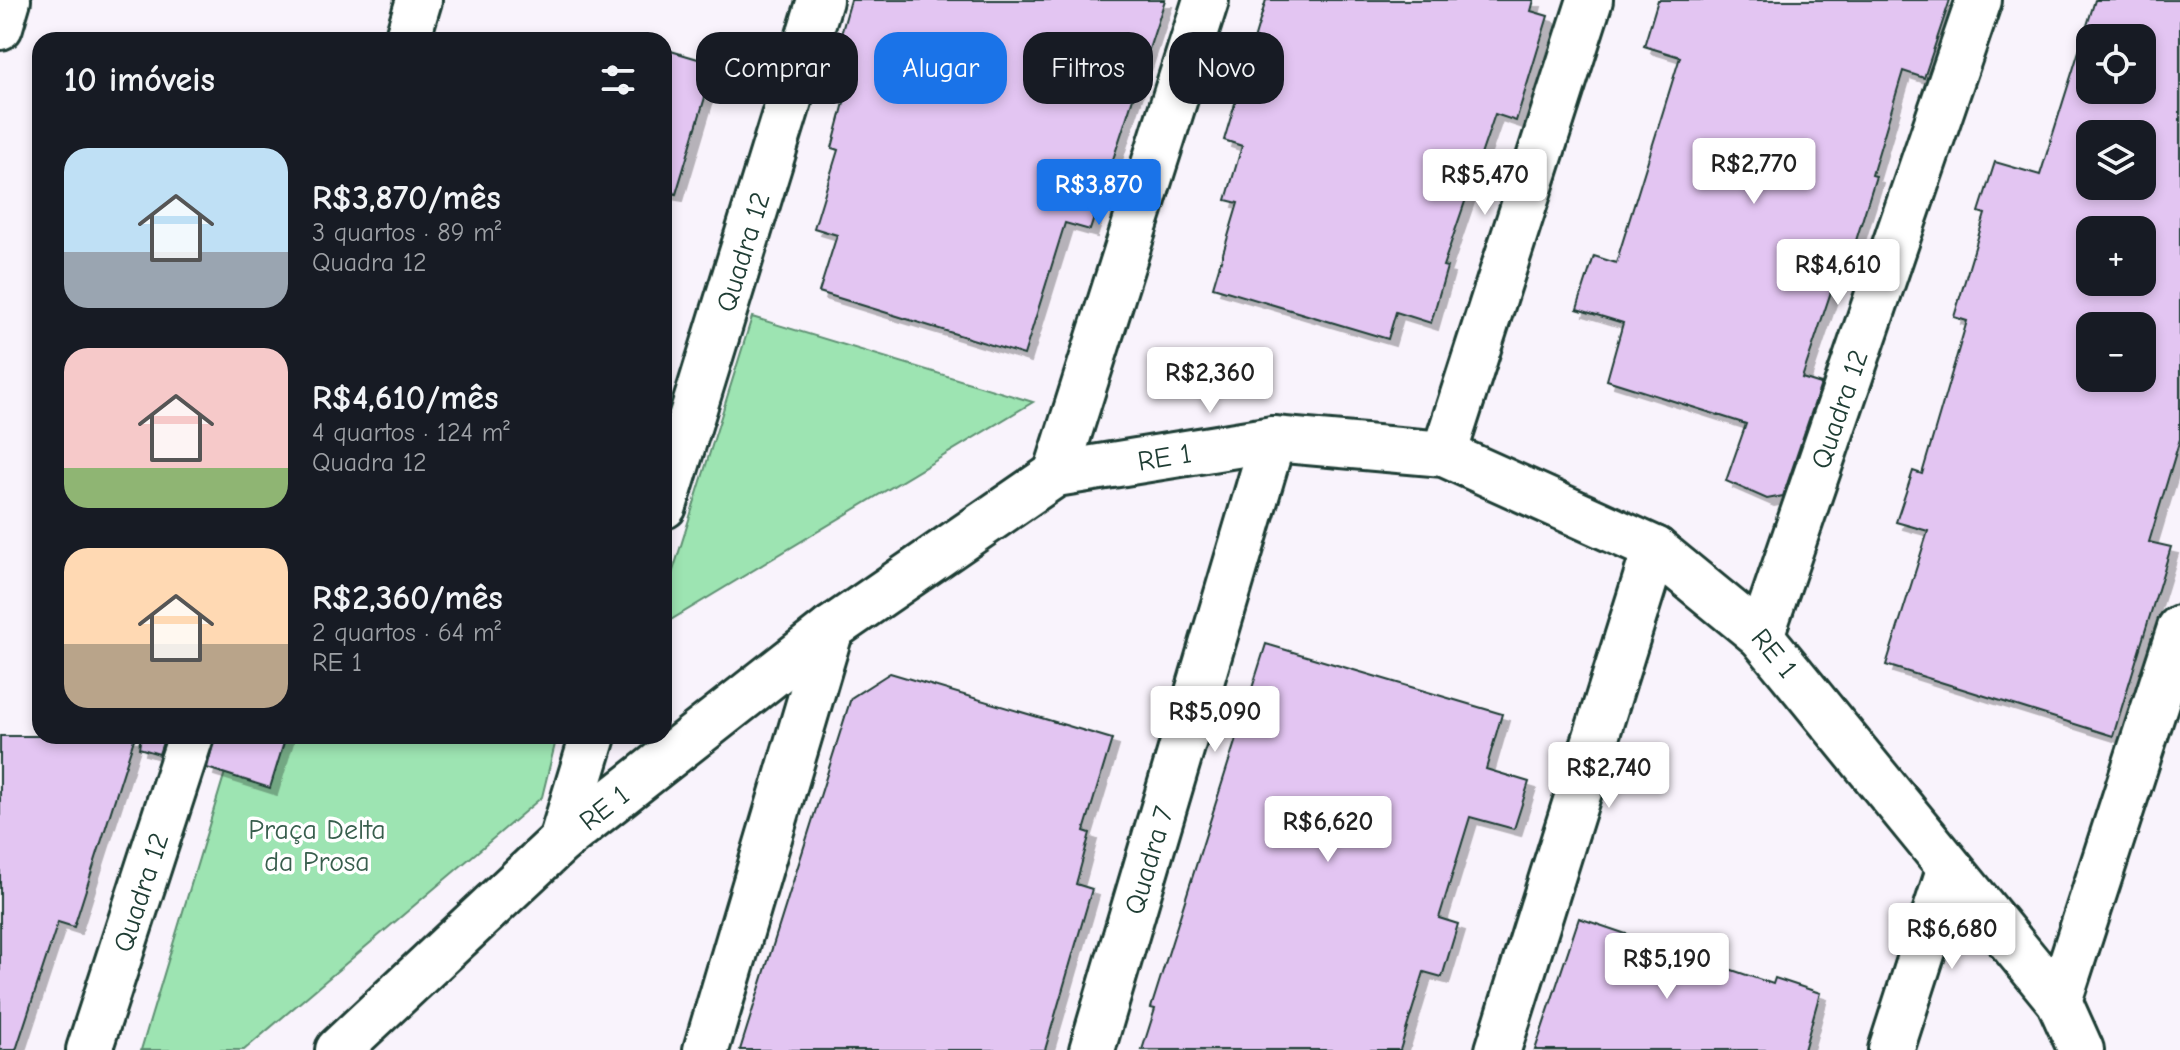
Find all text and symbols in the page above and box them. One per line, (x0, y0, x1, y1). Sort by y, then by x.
map controls (2076, 24, 2156, 392)
button: locate (2076, 24, 2156, 104)
chip: Comprar (696, 32, 858, 104)
chip: Alugar (874, 32, 1007, 104)
chip: Filtros (1023, 32, 1153, 104)
chip: Novo (1169, 32, 1284, 104)
icon: filters (596, 58, 640, 102)
text: 10 imóveis (64, 60, 215, 100)
button: layers (2076, 120, 2156, 200)
pin: R$2,770 (1680, 138, 1828, 206)
pin: R$5,470 (1411, 149, 1559, 217)
text: R$2,770 (1711, 149, 1798, 179)
pin: R$3,870 (1025, 159, 1173, 227)
text: R$5,470 (1441, 160, 1529, 190)
text: R$3,870 (1055, 170, 1143, 200)
text: R$3,870/mês (312, 178, 501, 218)
icon: home (128, 180, 224, 276)
street label: Quadra 12 (710, 188, 777, 316)
button: + (2076, 216, 2156, 296)
text: 3 quartos · 89 m² (312, 218, 501, 248)
pin: R$4,610 (1764, 239, 1912, 307)
text: Quadra 12 (312, 248, 427, 278)
text: R$4,610 (1795, 250, 1881, 280)
button: − (2076, 312, 2156, 392)
street label: Quadra 12 (1805, 346, 1875, 473)
pin: R$2,360 (1136, 347, 1284, 415)
text: R$2,360 (1165, 358, 1255, 388)
text: R$4,610/mês (312, 378, 498, 418)
icon: home (128, 380, 224, 476)
text: 4 quartos · 124 m² (312, 418, 510, 448)
street label: RE 1 (1135, 437, 1194, 478)
text: Quadra 12 (312, 448, 427, 478)
text: R$2,360/mês (312, 578, 503, 618)
icon: home (128, 580, 224, 676)
text: 2 quartos · 64 m² (312, 618, 501, 648)
street label: RE 1 (1745, 623, 1804, 685)
text: RE 1 (312, 648, 362, 678)
pin: R$5,090 (1141, 686, 1289, 754)
text: R$5,090 (1169, 697, 1261, 727)
pin: R$2,740 (1535, 742, 1683, 810)
text: R$2,740 (1566, 753, 1652, 783)
street label: RE 1 (573, 779, 636, 837)
pin: R$6,620 (1254, 796, 1402, 864)
street label: Quadra 7 (1118, 803, 1180, 918)
text: R$6,620 (1283, 807, 1373, 837)
park label: Praça Delta da Prosa (248, 814, 386, 878)
street label: Quadra 12 (107, 829, 176, 956)
pin: R$6,680 (1878, 903, 2026, 971)
text: R$6,680 (1906, 914, 1998, 944)
pin: R$5,190 (1593, 933, 1741, 1001)
text: R$5,190 (1623, 944, 1711, 974)

